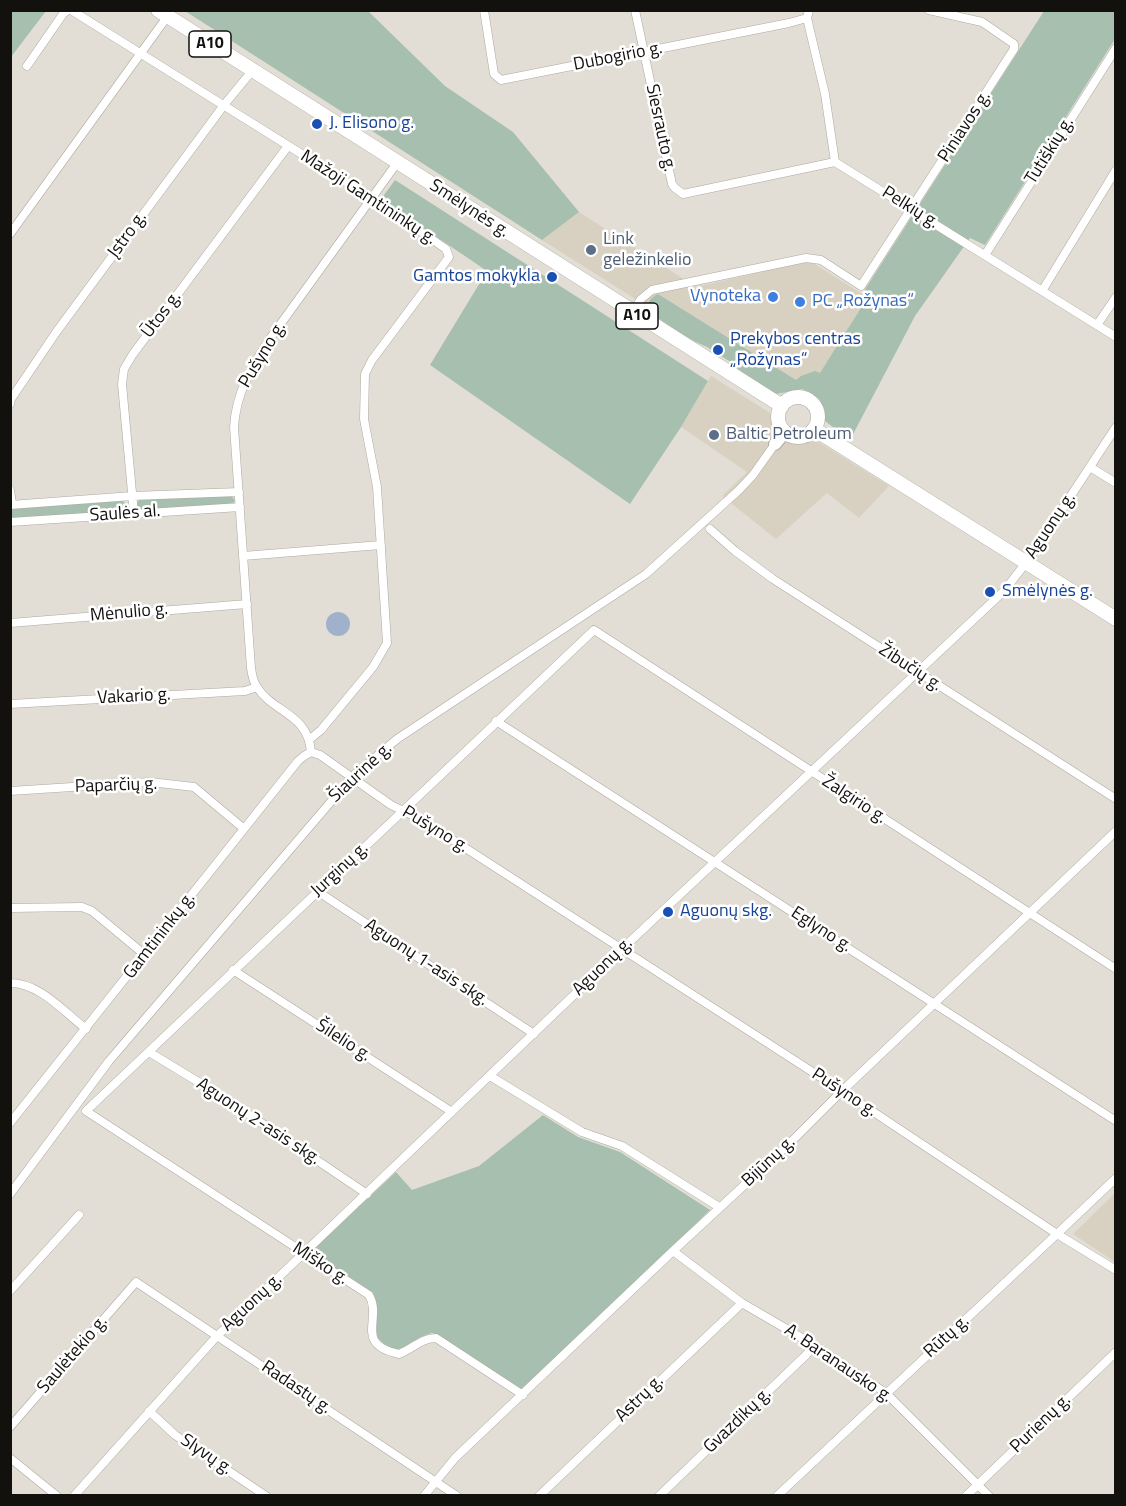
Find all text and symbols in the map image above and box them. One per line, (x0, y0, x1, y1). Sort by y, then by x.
road number: A10 (189, 31, 231, 57)
street label: Dubogirio g. (572, 38, 664, 76)
street label: Siesrauto g. (640, 82, 680, 174)
street label: Piniavos g. (934, 87, 996, 167)
place label: J. Elisono g. (329, 113, 414, 135)
street label: Tutiškių g. (1021, 113, 1079, 189)
marker: J. Elisono g. (310, 117, 324, 131)
street label: Mažoji Gamtininkų g. (296, 146, 440, 250)
street label: Smėlynės g. (425, 175, 513, 243)
street label: Pelkių g. (878, 182, 942, 234)
street label: Įstro g. (104, 208, 152, 262)
place label: Link geležinkelio (603, 229, 691, 272)
marker: Link geležinkelio (584, 243, 598, 257)
place label: Gamtos mokykla (413, 266, 540, 288)
marker: Gamtos mokykla (545, 270, 559, 284)
place label: Vynoteka (690, 286, 761, 308)
street label: Ūtos g. (137, 287, 187, 343)
marker: Vynoteka (766, 290, 780, 304)
place label: PC „Rožynas“ (812, 291, 914, 313)
marker: PC „Rožynas“ (793, 295, 807, 309)
road number: A10 (616, 303, 658, 329)
street label: Pušyno g. (235, 318, 291, 392)
place label: Prekybos centras „Rožynas“ (730, 329, 861, 372)
marker: Prekybos centras „Rožynas“ (711, 343, 725, 357)
place label: Baltic Petroleum (726, 424, 852, 446)
marker: Baltic Petroleum (707, 428, 721, 442)
street label: Aguonų g. (1021, 489, 1081, 563)
street label: Saulės al. (89, 501, 161, 527)
place label: Smėlynės g. (1002, 581, 1093, 603)
marker: Smėlynės g. (983, 585, 997, 599)
street label: Mėnulio g. (89, 599, 169, 627)
street label: Žibučių g. (874, 640, 946, 696)
street label: Vakario g. (97, 684, 171, 710)
street label: Šiaurinė g. (325, 738, 397, 808)
street label: Žalgirio g. (818, 771, 890, 829)
street label: Paparčių g. (74, 774, 158, 798)
street label: Pušyno g. (398, 802, 472, 858)
street label: Jurginų g. (307, 838, 373, 902)
street label: Gamtininkų g. (120, 888, 200, 984)
place label: Aguonų skg. (680, 901, 772, 923)
street label: Eglyno g. (787, 902, 855, 958)
marker: Aguonų skg. (661, 905, 675, 919)
street label: Aguonų 1-asis skg. (360, 915, 492, 1011)
street label: Aguonų g. (568, 933, 638, 1001)
street label: Šilelio g. (311, 1015, 375, 1067)
street label: Pušyno g. (807, 1064, 881, 1122)
street label: Aguonų 2-asis skg. (192, 1074, 324, 1170)
street label: Bijūnų g. (738, 1132, 800, 1192)
street label: Miško g. (288, 1238, 352, 1290)
street label: Aguonų g. (217, 1269, 287, 1337)
street label: Rūtų g. (920, 1311, 974, 1363)
street label: Saulėtekio g. (33, 1312, 113, 1398)
street label: A. Baranausko g. (780, 1320, 896, 1408)
street label: Radastų g. (257, 1357, 335, 1419)
street label: Astrų g. (612, 1371, 668, 1427)
street label: Gvazdikų g. (700, 1384, 776, 1458)
street label: Purienų g. (1006, 1390, 1076, 1458)
street label: Slyvų g. (176, 1430, 236, 1480)

